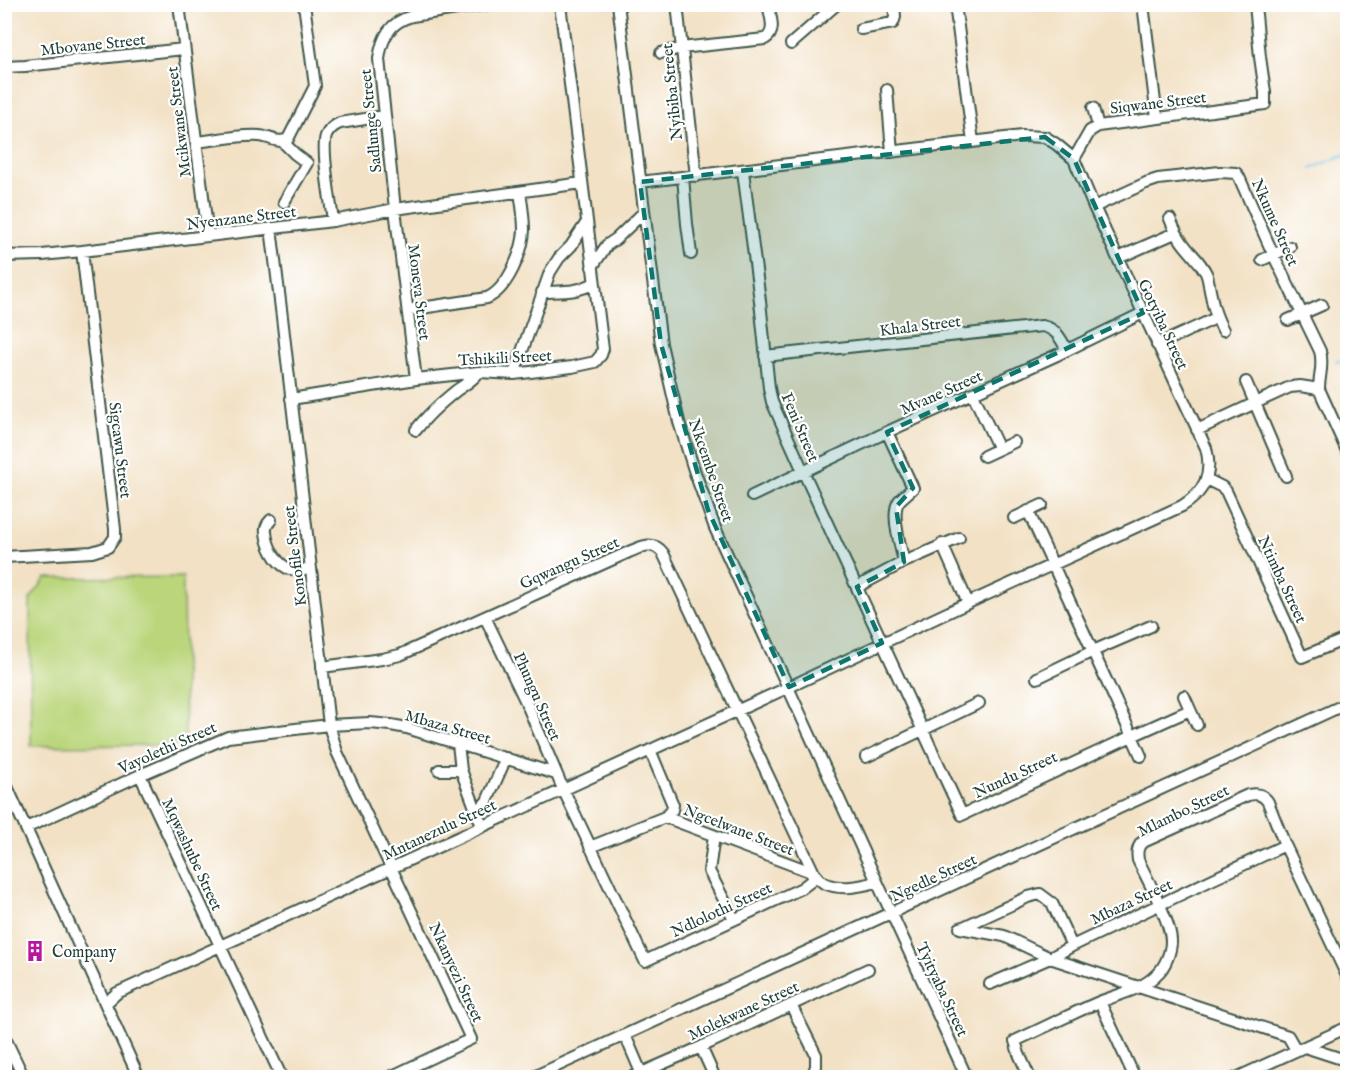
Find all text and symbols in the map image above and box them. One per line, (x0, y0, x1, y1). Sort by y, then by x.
street label: Mbovane Street (40, 30, 147, 61)
street label: Nyibiba Street (658, 42, 688, 141)
street label: Mcikwane Street (163, 65, 197, 178)
street label: Sadlunge Street (357, 68, 387, 174)
street label: Siqwane Street (1109, 88, 1208, 120)
street label: Nkume Street (1246, 176, 1303, 270)
street label: Nyenzane Street (185, 202, 298, 236)
street label: Moneva Street (402, 243, 434, 342)
street label: Gotyiba Street (1132, 276, 1192, 374)
street label: Khala Street (879, 312, 962, 342)
street label: Tshikili Street (458, 347, 553, 371)
street label: Mvane Street (898, 367, 986, 421)
street label: Feni Street (776, 390, 823, 466)
street label: Sigcawu Street (103, 401, 135, 500)
street label: Nkcembe Street (683, 416, 737, 525)
street label: Konofile Street (280, 504, 312, 607)
street label: Gqwangu Street (517, 533, 623, 595)
street label: Ntimba Street (1252, 533, 1310, 627)
street label: Phungu Street (508, 649, 565, 745)
street label: Mbaza Street (402, 706, 493, 750)
street label: Vayolethi Street (115, 718, 221, 780)
street label: Nundu Street (971, 747, 1061, 804)
street label: Mlambo Street (1135, 781, 1233, 843)
street label: Mqwashube Street (156, 795, 226, 915)
street label: Mntanezulu Street (380, 795, 500, 866)
street label: Ngcelwane Street (680, 801, 797, 861)
street label: Ngedle Street (888, 850, 981, 907)
street label: Mbaza Street (1088, 875, 1176, 930)
street label: Ndlolothi Street (668, 878, 776, 943)
street label: Nkanyezi Street (423, 920, 487, 1026)
building icon: Company (23, 939, 47, 963)
street label: Tyityaba Street (911, 939, 972, 1041)
place label: Company (52, 943, 116, 963)
street label: Molekwane Street (685, 977, 803, 1046)

